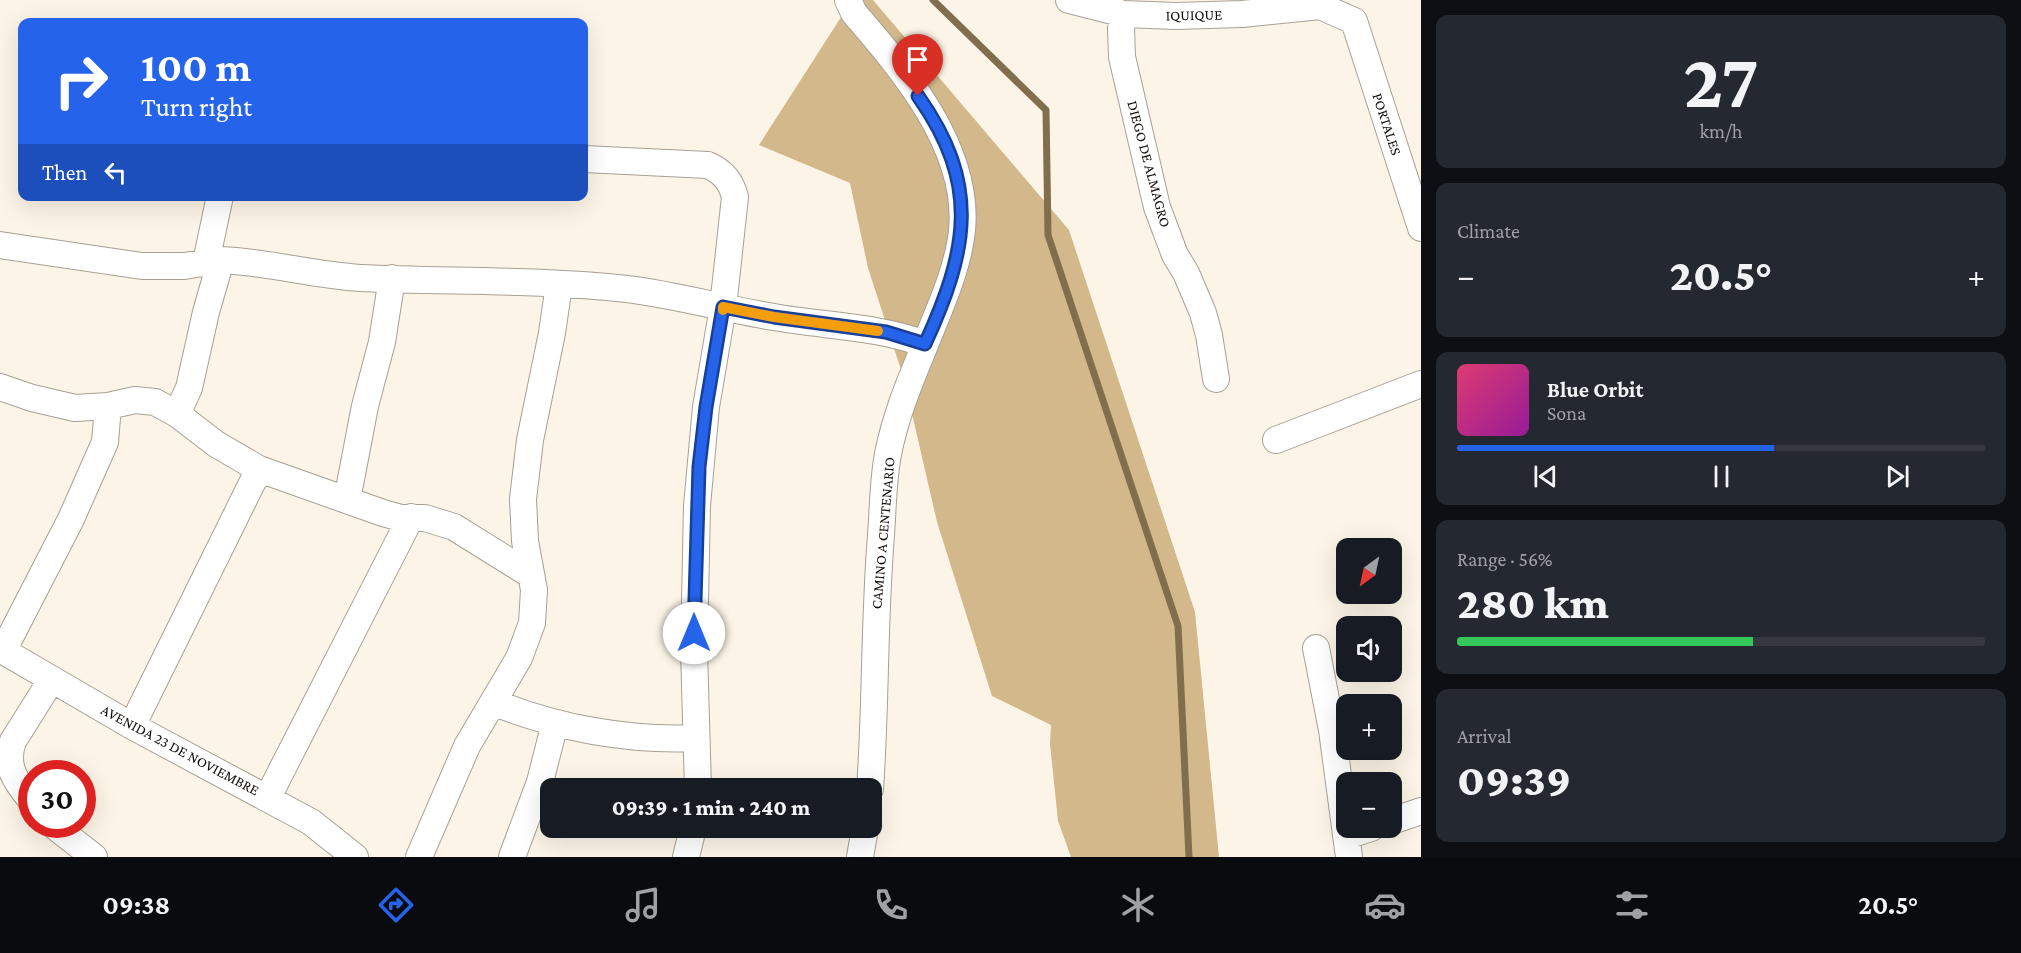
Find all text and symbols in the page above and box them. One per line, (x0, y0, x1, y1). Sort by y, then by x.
street label: IQUIQUE (1165, 7, 1223, 23)
pin (892, 34, 943, 96)
text: 27 (1683, 37, 1759, 124)
icon: right (42, 42, 120, 120)
text: 100 m (141, 43, 251, 90)
icon: arrive (901, 43, 934, 76)
street label: PORTALES (1369, 91, 1405, 157)
text: Turn right (141, 92, 252, 122)
street label: DIEGO DE ALMAGRO (1124, 99, 1174, 229)
text: km/h (1699, 120, 1743, 142)
icon: left (99, 156, 132, 189)
text: Then (42, 160, 87, 185)
text: Climate (1457, 220, 1520, 242)
text: 20.5° (1669, 250, 1773, 300)
text: − (1457, 257, 1474, 294)
text: + (1968, 257, 1985, 294)
text: Blue Orbit (1547, 377, 1643, 402)
text: Sona (1547, 402, 1586, 424)
street label: CAMINO A CENTENARIO (868, 456, 898, 610)
icon: previous (1529, 460, 1562, 493)
icon: pause (1705, 460, 1738, 493)
icon: next (1881, 460, 1914, 493)
north arrow (1336, 538, 1402, 604)
map controls (1336, 538, 1402, 838)
text: Range · 56% (1457, 548, 1552, 570)
text: 280 km (1457, 578, 1609, 628)
position arrow (662, 601, 726, 665)
button: sound (1336, 616, 1402, 682)
button: + (1336, 694, 1402, 760)
street label: AVENIDA 23 DE NOVIEMBRE (98, 701, 262, 799)
text: Arrival (1457, 725, 1511, 747)
text: 09:39 (1457, 755, 1571, 805)
speed limit sign: 30 (18, 760, 96, 838)
button: − (1336, 772, 1402, 838)
text: 09:39 · 1 min · 240 m (612, 795, 810, 820)
icon: directions (375, 884, 417, 926)
icon: music (622, 884, 664, 926)
icon: phone (870, 884, 912, 926)
icon: climate (1117, 884, 1159, 926)
icon: car (1364, 884, 1406, 926)
icon: filters (1611, 884, 1653, 926)
text: 09:38 (103, 890, 170, 920)
text: 20.5° (1858, 890, 1918, 920)

